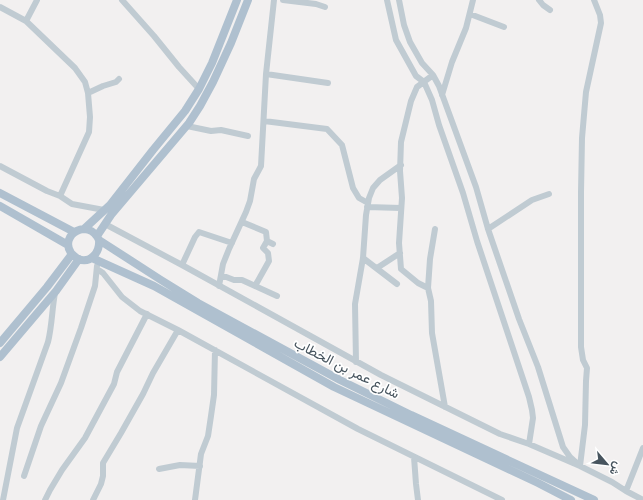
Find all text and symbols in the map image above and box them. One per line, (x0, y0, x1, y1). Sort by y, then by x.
street label: شارع عمر بن الخطاب (290, 335, 402, 404)
north arrow (587, 444, 627, 484)
text: ش (607, 460, 624, 477)

